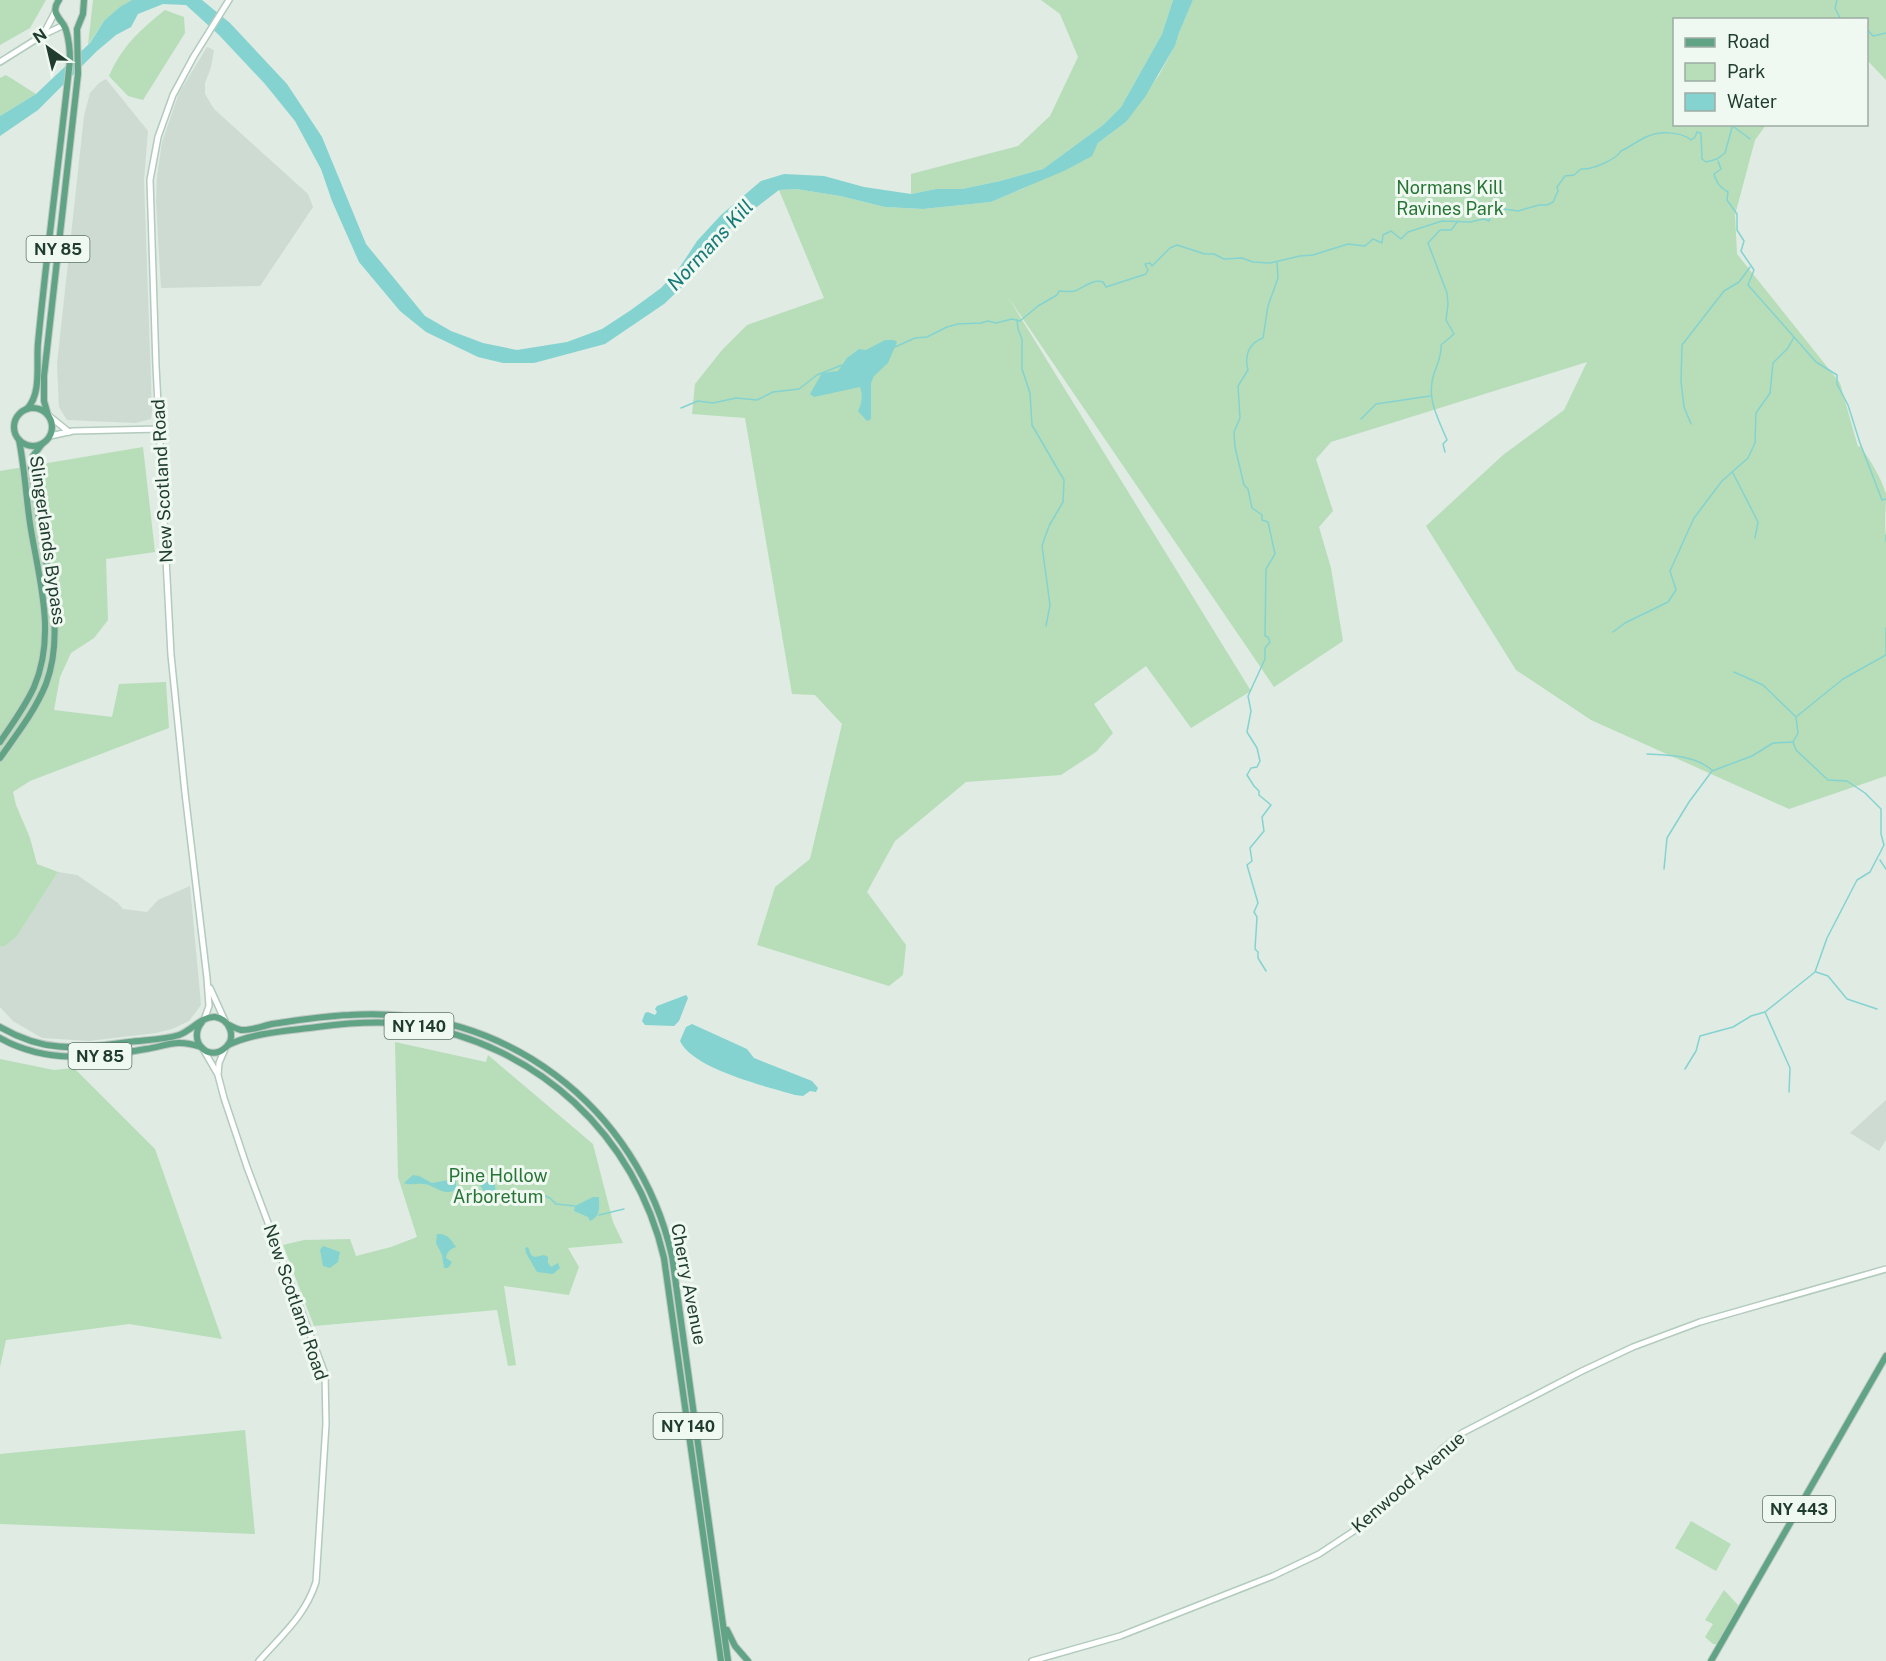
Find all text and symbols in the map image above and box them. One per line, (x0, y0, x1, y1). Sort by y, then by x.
north arrow (18, 18, 78, 78)
legend (1673, 18, 1868, 126)
text: N (29, 25, 50, 47)
text: Road (1727, 31, 1770, 52)
text: Park (1727, 61, 1765, 82)
text: Water (1727, 91, 1777, 112)
park label: Normans Kill Ravines Park (1396, 177, 1504, 219)
water label: Normans Kill (662, 195, 758, 295)
road number: NY 85 (26, 236, 90, 262)
street label: New Scotland Road (147, 399, 177, 563)
street label: Slingerlands Bypass (26, 454, 70, 626)
road number: NY 140 (384, 1013, 454, 1039)
road number: NY 85 (68, 1043, 132, 1069)
park label: Pine Hollow Arboretum (449, 1165, 548, 1207)
street label: New Scotland Road (259, 1221, 333, 1383)
street label: Cherry Avenue (667, 1222, 711, 1346)
road number: NY 140 (654, 1413, 722, 1439)
street label: Kenwood Avenue (1347, 1427, 1469, 1537)
road number: NY 443 (1763, 1496, 1835, 1522)

